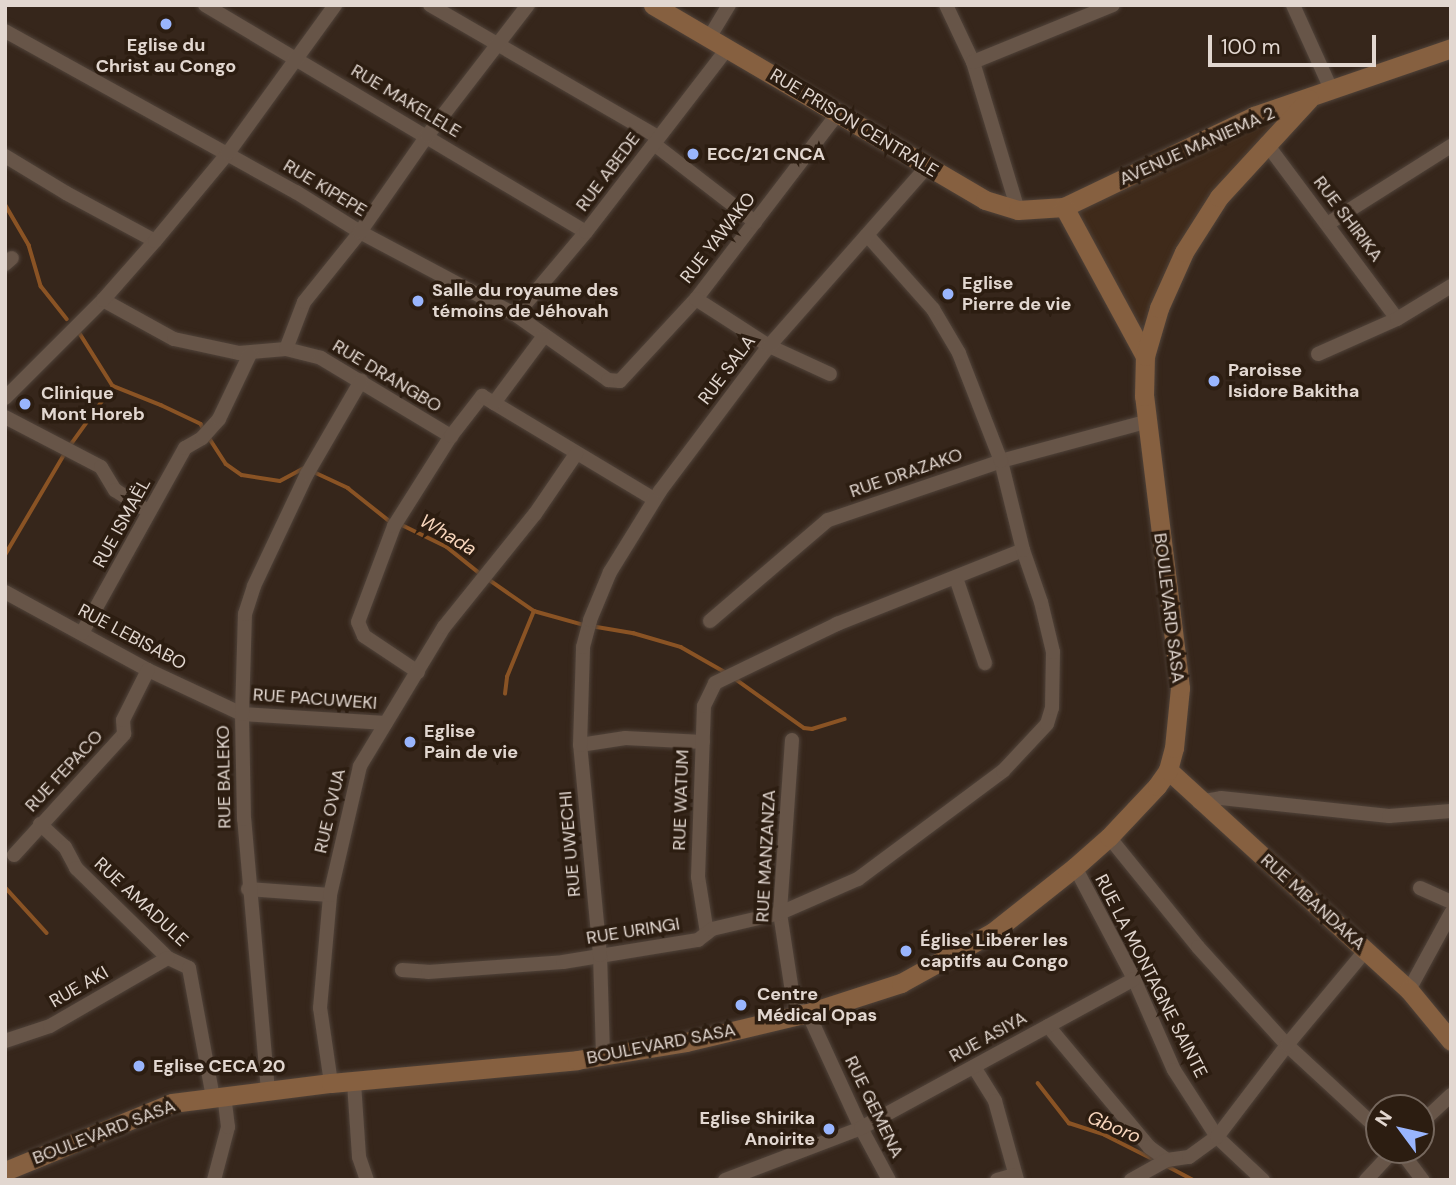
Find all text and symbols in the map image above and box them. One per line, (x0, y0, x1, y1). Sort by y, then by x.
marker: Eglise du Christ au Congo (158, 16, 174, 32)
scale bar (1211, 21, 1379, 65)
text: 100 m (1221, 33, 1281, 61)
place label: Eglise du Christ au Congo (96, 35, 236, 78)
street label: RUE MAKELELE (347, 60, 465, 142)
street label: RUE PRISON CENTRALE (766, 64, 942, 182)
street label: AVENUE MANIEMA 2 (1116, 102, 1278, 190)
street label: RUE ABEDE (571, 128, 645, 216)
place label: ECC/21 CNCA (707, 143, 825, 165)
marker: ECC/21 CNCA (685, 146, 701, 162)
street label: RUE KIPEPE (279, 155, 371, 221)
street label: RUE SHIRIKA (1309, 172, 1387, 266)
street label: RUE YAWAKO (676, 188, 760, 288)
place label: Eglise Pierre de vie (962, 273, 1071, 316)
place label: Salle du royaume des témoins de Jéhovah (432, 280, 619, 322)
marker: Eglise Pierre de vie (940, 286, 956, 302)
marker: Salle du royaume des témoins de Jéhovah (410, 293, 426, 309)
street label: RUE SALA (694, 331, 760, 409)
street label: RUE DRANGBO (329, 335, 445, 417)
place label: Paroisse Isidore Bakitha (1228, 360, 1359, 402)
marker: Paroisse Isidore Bakitha (1206, 373, 1222, 389)
place label: Clinique Mont Horeb (41, 383, 145, 426)
marker: Clinique Mont Horeb (15, 394, 35, 414)
street label: RUE DRAZAKO (847, 444, 965, 502)
street label: RUE ISMAËL (89, 475, 155, 571)
water label: Whada (416, 509, 480, 561)
street label: BOULEVARD SASA (1149, 532, 1189, 684)
street label: RUE LEBISABO (74, 599, 190, 675)
street label: RUE PACUWEKI (252, 684, 378, 714)
place label: Eglise Pain de vie (424, 721, 518, 764)
street label: RUE BALEKO (212, 725, 236, 829)
street label: RUE FEPACO (21, 726, 107, 816)
marker: Eglise Pain de vie (402, 734, 418, 750)
street label: RUE WATUM (668, 749, 694, 851)
street label: RUE OVUA (310, 767, 350, 855)
street label: RUE MANZANZA (752, 789, 780, 923)
street label: RUE UWECHI (555, 790, 585, 898)
street label: RUE MBANDAKA (1256, 849, 1370, 955)
street label: RUE AMADULE (90, 853, 192, 951)
street label: RUE LA MONTAGNE SAINTE (1090, 871, 1212, 1081)
street label: RUE URINGI (585, 913, 681, 949)
place label: Église Libérer les captifs au Congo (920, 930, 1068, 972)
marker: Église Libérer les captifs au Congo (898, 943, 914, 959)
street label: RUE AKI (46, 962, 112, 1012)
place label: Centre Médical Opas (757, 984, 877, 1026)
marker: Centre Médical Opas (731, 995, 751, 1015)
street label: RUE ASIYA (946, 1007, 1030, 1067)
street label: BOULEVARD SASA (585, 1019, 737, 1069)
street label: RUE GEMENA (840, 1052, 908, 1162)
place label: Eglise CECA 20 (153, 1055, 286, 1077)
marker: Eglise CECA 20 (131, 1058, 147, 1074)
north arrow (1365, 1094, 1435, 1164)
street label: BOULEVARD SASA (30, 1095, 178, 1169)
water label: Gboro (1084, 1106, 1144, 1148)
text: N (1369, 1106, 1398, 1131)
place label: Eglise Shirika Anoirite (700, 1108, 815, 1150)
marker: Eglise Shirika Anoirite (821, 1121, 837, 1137)

